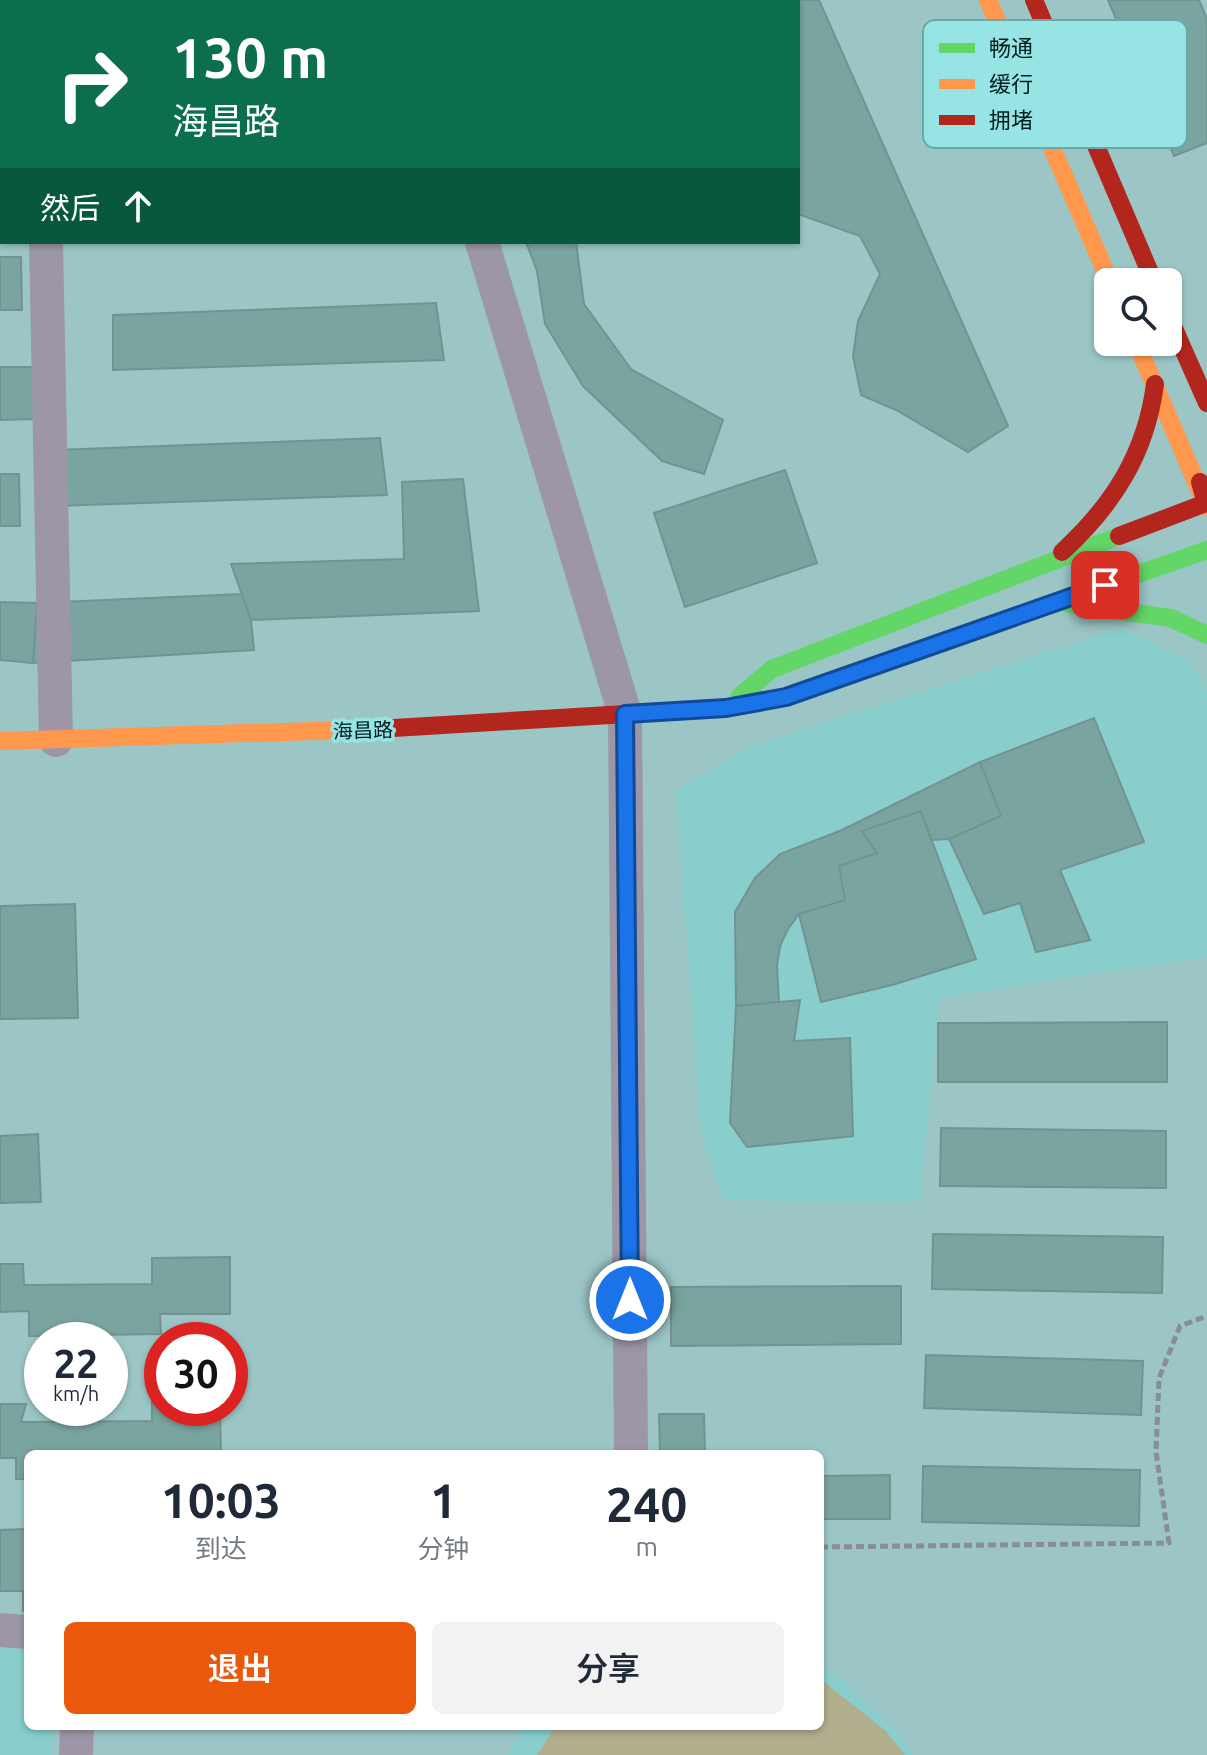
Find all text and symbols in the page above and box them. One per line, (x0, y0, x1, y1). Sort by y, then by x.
legend (923, 20, 1187, 148)
text: 130 m (172, 26, 328, 89)
icon: right (40, 32, 144, 136)
text: 畅通 (989, 35, 1033, 60)
text: 缓行 (989, 71, 1033, 96)
text: 海昌路 (172, 100, 280, 141)
text: 拥堵 (989, 107, 1033, 132)
icon: ahead (116, 184, 160, 228)
text: 然后 (40, 191, 100, 225)
map controls (1094, 268, 1182, 356)
button: search (1094, 268, 1182, 356)
pin (1071, 551, 1139, 619)
icon: arrive (1083, 563, 1127, 607)
street label: 海昌路 (333, 717, 393, 743)
position arrow (588, 1258, 672, 1342)
speed limit sign: 30 (144, 1322, 248, 1426)
text: 22 (53, 1341, 99, 1386)
text: km/h (53, 1382, 99, 1405)
text: 10:03 (161, 1473, 281, 1527)
text: 1 (430, 1473, 457, 1527)
text: 240 (606, 1477, 687, 1531)
text: m (635, 1532, 658, 1561)
text: 到达 (195, 1534, 247, 1563)
text: 分钟 (417, 1534, 469, 1563)
button: 退出 (64, 1622, 416, 1714)
button: 分享 (432, 1622, 784, 1714)

